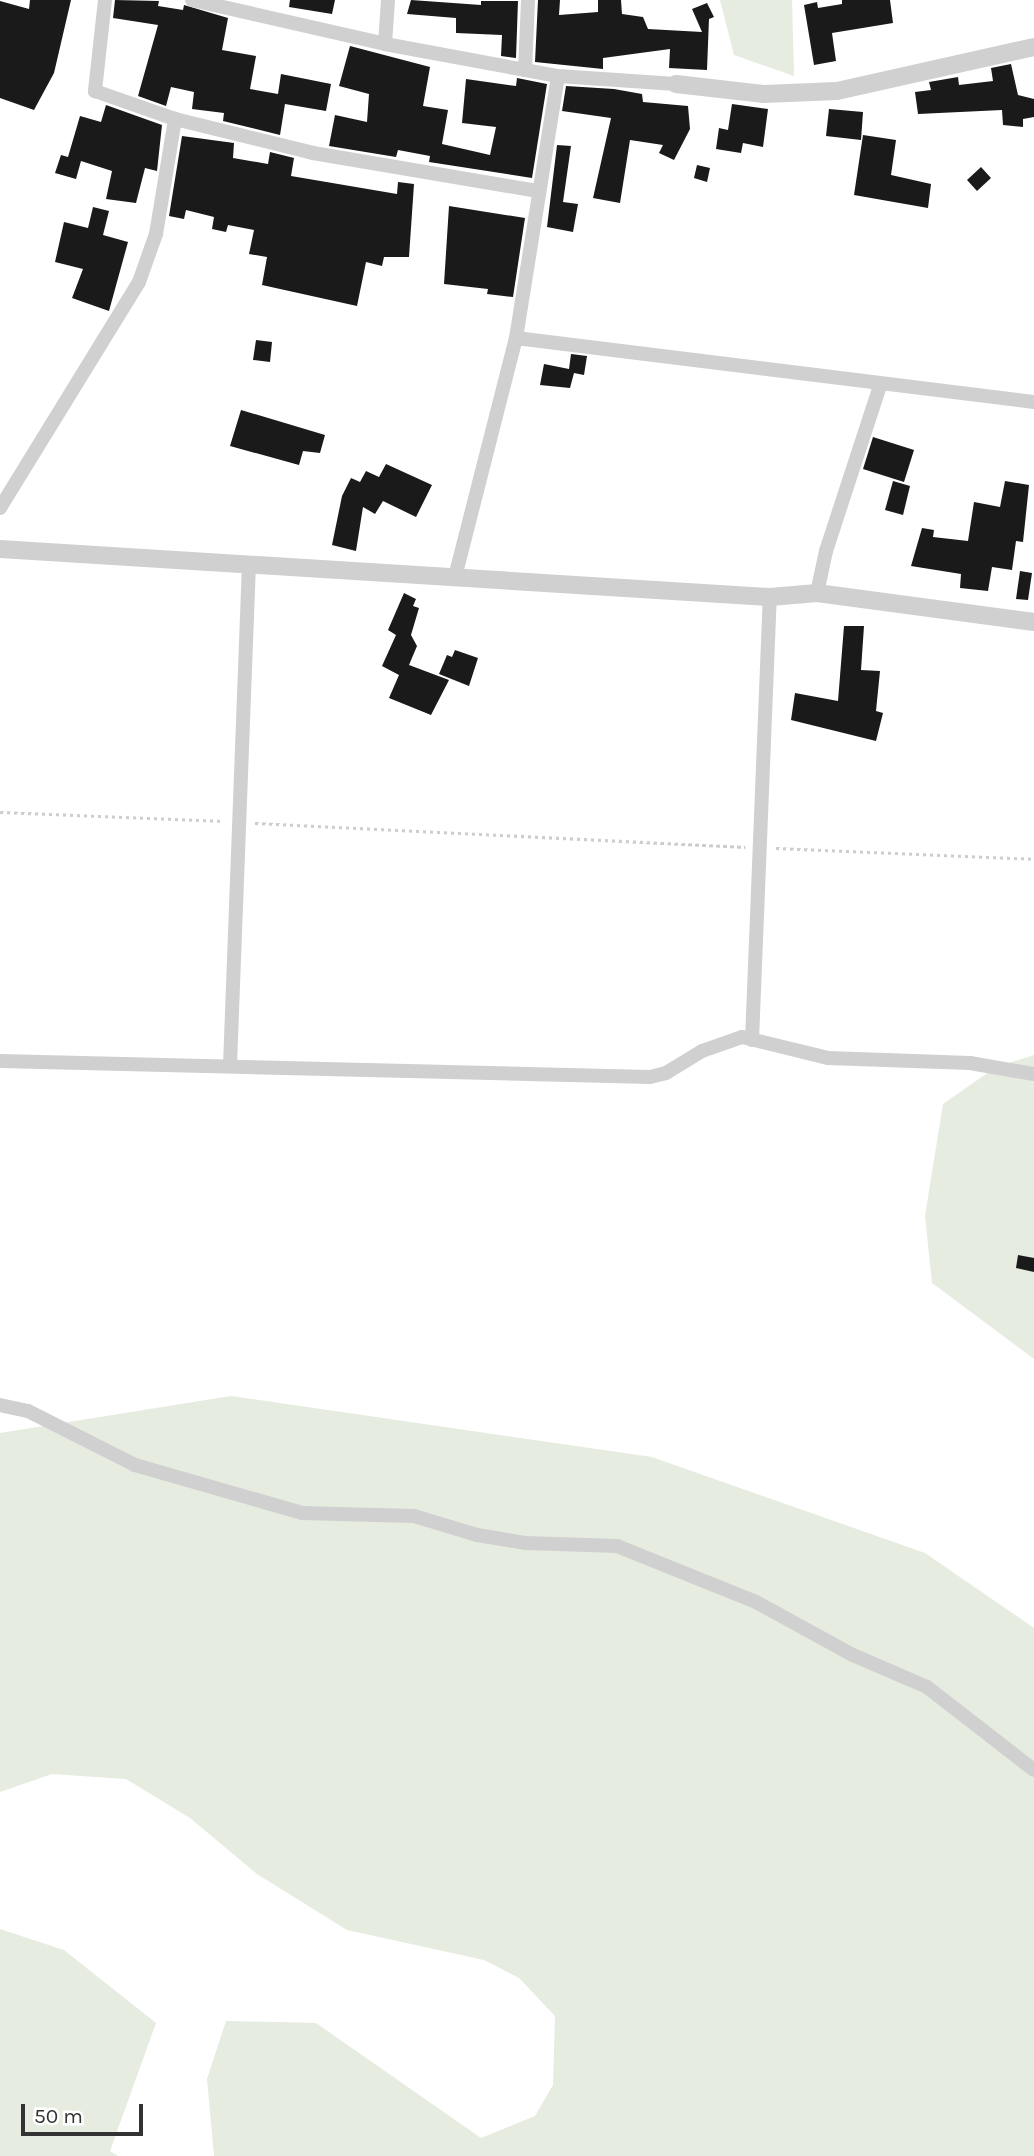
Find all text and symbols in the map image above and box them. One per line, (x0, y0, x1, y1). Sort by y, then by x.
scale bar (24, 2090, 147, 2134)
text: 50 m (34, 2104, 83, 2128)

